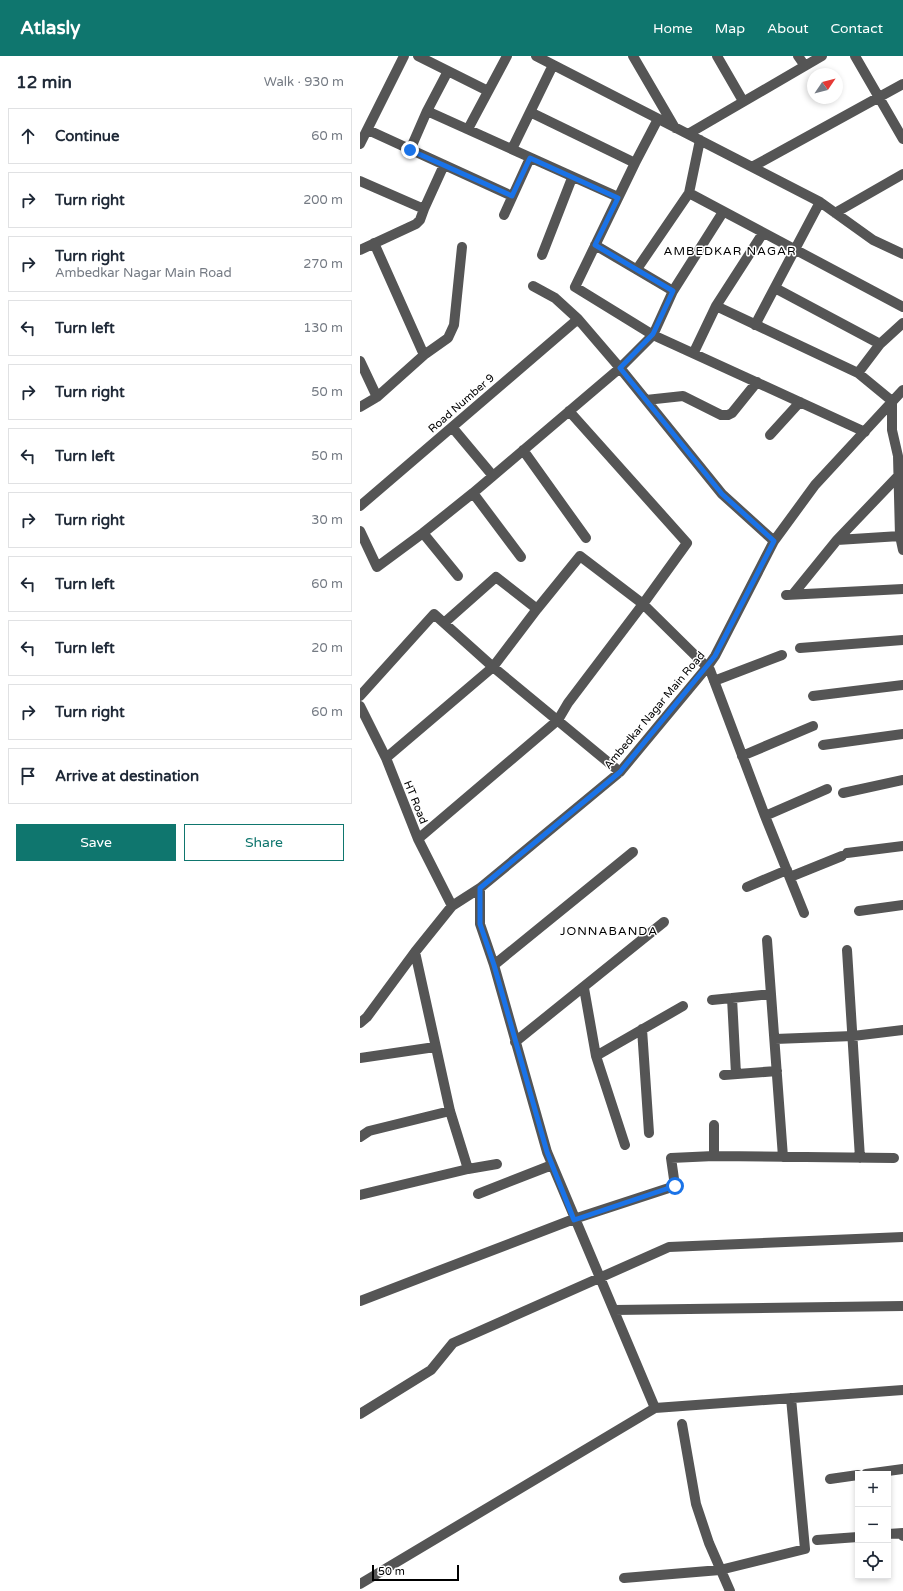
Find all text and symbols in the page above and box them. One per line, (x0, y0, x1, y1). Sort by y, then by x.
text: Atlasly (20, 17, 80, 39)
text: Home (653, 20, 693, 37)
text: Map (715, 20, 745, 37)
text: About (767, 20, 809, 37)
text: Contact (831, 20, 883, 37)
north arrow (807, 68, 843, 104)
text: 12 min (16, 72, 72, 93)
text: Walk · 930 m (264, 74, 344, 90)
icon: ahead (17, 125, 39, 147)
text: Continue (55, 127, 119, 145)
text: 60 m (311, 128, 343, 144)
route end (401, 141, 419, 159)
icon: right (17, 189, 39, 211)
text: Turn right (55, 191, 125, 209)
text: 200 m (303, 192, 343, 208)
district label: AMBEDKAR NAGAR (664, 244, 796, 258)
text: Turn right (55, 247, 125, 265)
icon: right (17, 253, 39, 275)
text: 270 m (303, 256, 343, 272)
text: Ambedkar Nagar Main Road (55, 265, 232, 281)
icon: left (17, 317, 39, 339)
text: Turn left (55, 319, 115, 337)
text: 130 m (303, 320, 343, 336)
street label: Road Number 9 (426, 371, 497, 436)
icon: right (17, 381, 39, 403)
text: Turn right (55, 383, 125, 401)
text: 50 m (311, 384, 343, 400)
icon: left (17, 445, 39, 467)
text: Turn left (55, 447, 115, 465)
text: 50 m (311, 448, 343, 464)
icon: right (17, 509, 39, 531)
text: Turn right (55, 511, 125, 529)
text: 30 m (311, 512, 343, 528)
icon: left (17, 573, 39, 595)
text: Turn left (55, 575, 115, 593)
text: 60 m (311, 576, 343, 592)
icon: left (17, 637, 39, 659)
text: Turn left (55, 639, 115, 657)
text: 20 m (311, 640, 343, 656)
street label: Ambedkar Nagar Main Road (601, 649, 707, 772)
icon: right (17, 701, 39, 723)
text: Turn right (55, 703, 125, 721)
text: 60 m (311, 704, 343, 720)
icon: arrive (17, 765, 39, 787)
text: Arrive at destination (55, 767, 199, 785)
street label: HT Road (401, 779, 430, 826)
button: Save (16, 824, 176, 861)
button: Share (184, 824, 344, 861)
district label: JONNABANDA (560, 924, 658, 938)
route start (666, 1177, 684, 1195)
map controls (855, 1471, 891, 1579)
button: + (855, 1471, 891, 1507)
button: − (855, 1507, 891, 1543)
button: locate (855, 1543, 891, 1579)
scale bar (372, 1563, 459, 1582)
text: 50 m (378, 1565, 405, 1578)

